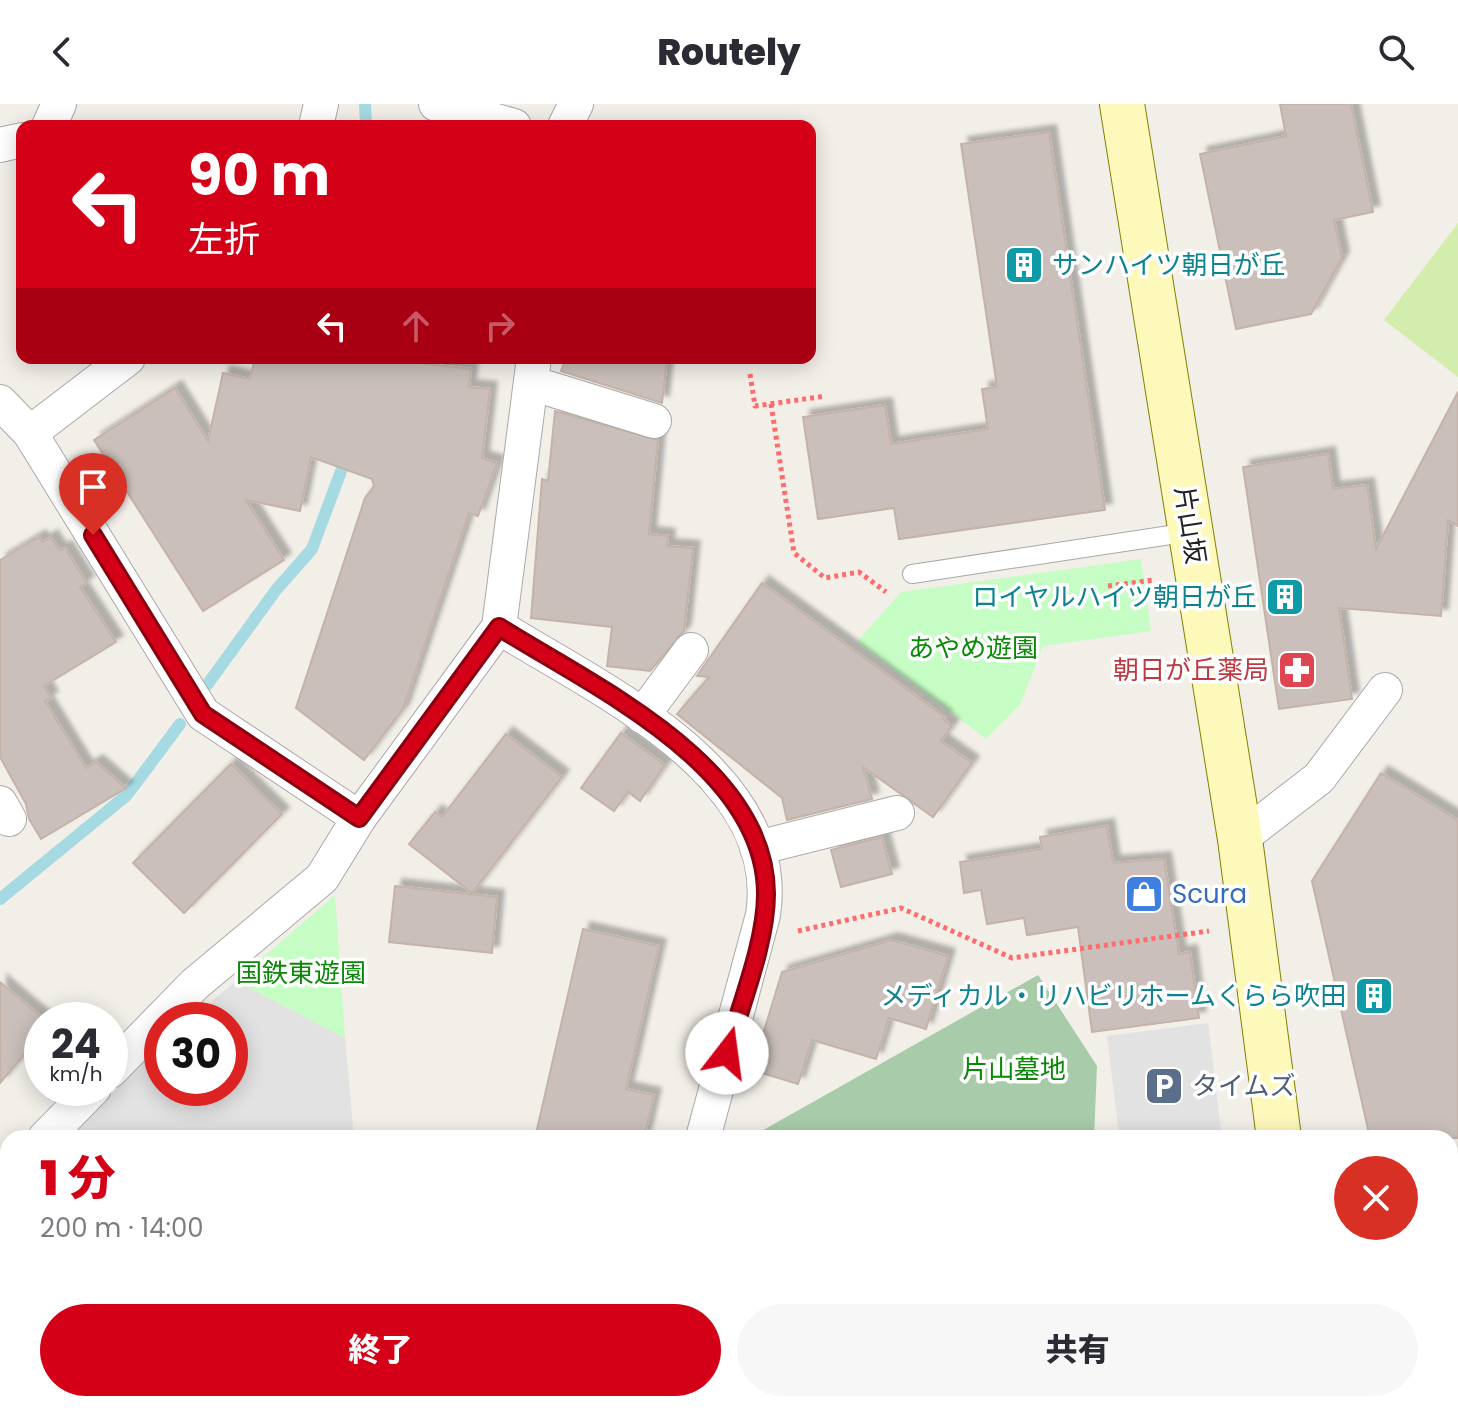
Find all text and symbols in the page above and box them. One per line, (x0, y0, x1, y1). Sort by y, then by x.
text: Routely (657, 27, 801, 78)
icon: back (40, 30, 84, 74)
icon: search (1374, 30, 1418, 74)
text: 90 m (188, 136, 330, 215)
icon: left (56, 152, 160, 256)
text: 左折 (188, 214, 260, 265)
building icon: サンハイツ朝日が丘 (1003, 244, 1045, 286)
place label: サンハイツ朝日が丘 (1052, 247, 1285, 283)
icon: left (310, 304, 354, 348)
icon: ahead (394, 304, 438, 348)
icon: right (478, 304, 522, 348)
pin (59, 453, 127, 535)
icon: arrive (71, 465, 115, 509)
street label: 片山坂 (1166, 484, 1214, 566)
building icon: ロイヤルハイツ朝日が丘 (1264, 576, 1306, 618)
place label: ロイヤルハイツ朝日が丘 (972, 579, 1257, 615)
park label: あやめ遊園 (908, 630, 1038, 666)
pharmacy icon: 朝日が丘薬局 (1276, 649, 1318, 691)
place label: 朝日が丘薬局 (1113, 652, 1269, 688)
shop icon: Scura (1123, 873, 1165, 915)
place label: Scura (1172, 876, 1247, 912)
park label: 国鉄東遊園 (236, 955, 366, 991)
building icon: メディカル・リハビリホームくらら吹田 (1353, 975, 1395, 1017)
place label: メディカル・リハビリホームくらら吹田 (881, 978, 1346, 1014)
speed limit sign: 30 (144, 1002, 248, 1106)
position arrow (685, 1011, 769, 1095)
text: 24 (51, 1016, 101, 1072)
park label: 片山墓地 (962, 1051, 1066, 1087)
text: km/h (49, 1060, 103, 1088)
parking icon: タイムズ (1143, 1065, 1185, 1107)
place label: タイムズ (1192, 1068, 1295, 1104)
text: 1 分 (40, 1145, 116, 1212)
button: close (1334, 1156, 1418, 1240)
text: 200 m · 14:00 (40, 1210, 204, 1246)
button: 終了 (40, 1304, 721, 1396)
button: 共有 (737, 1304, 1418, 1396)

